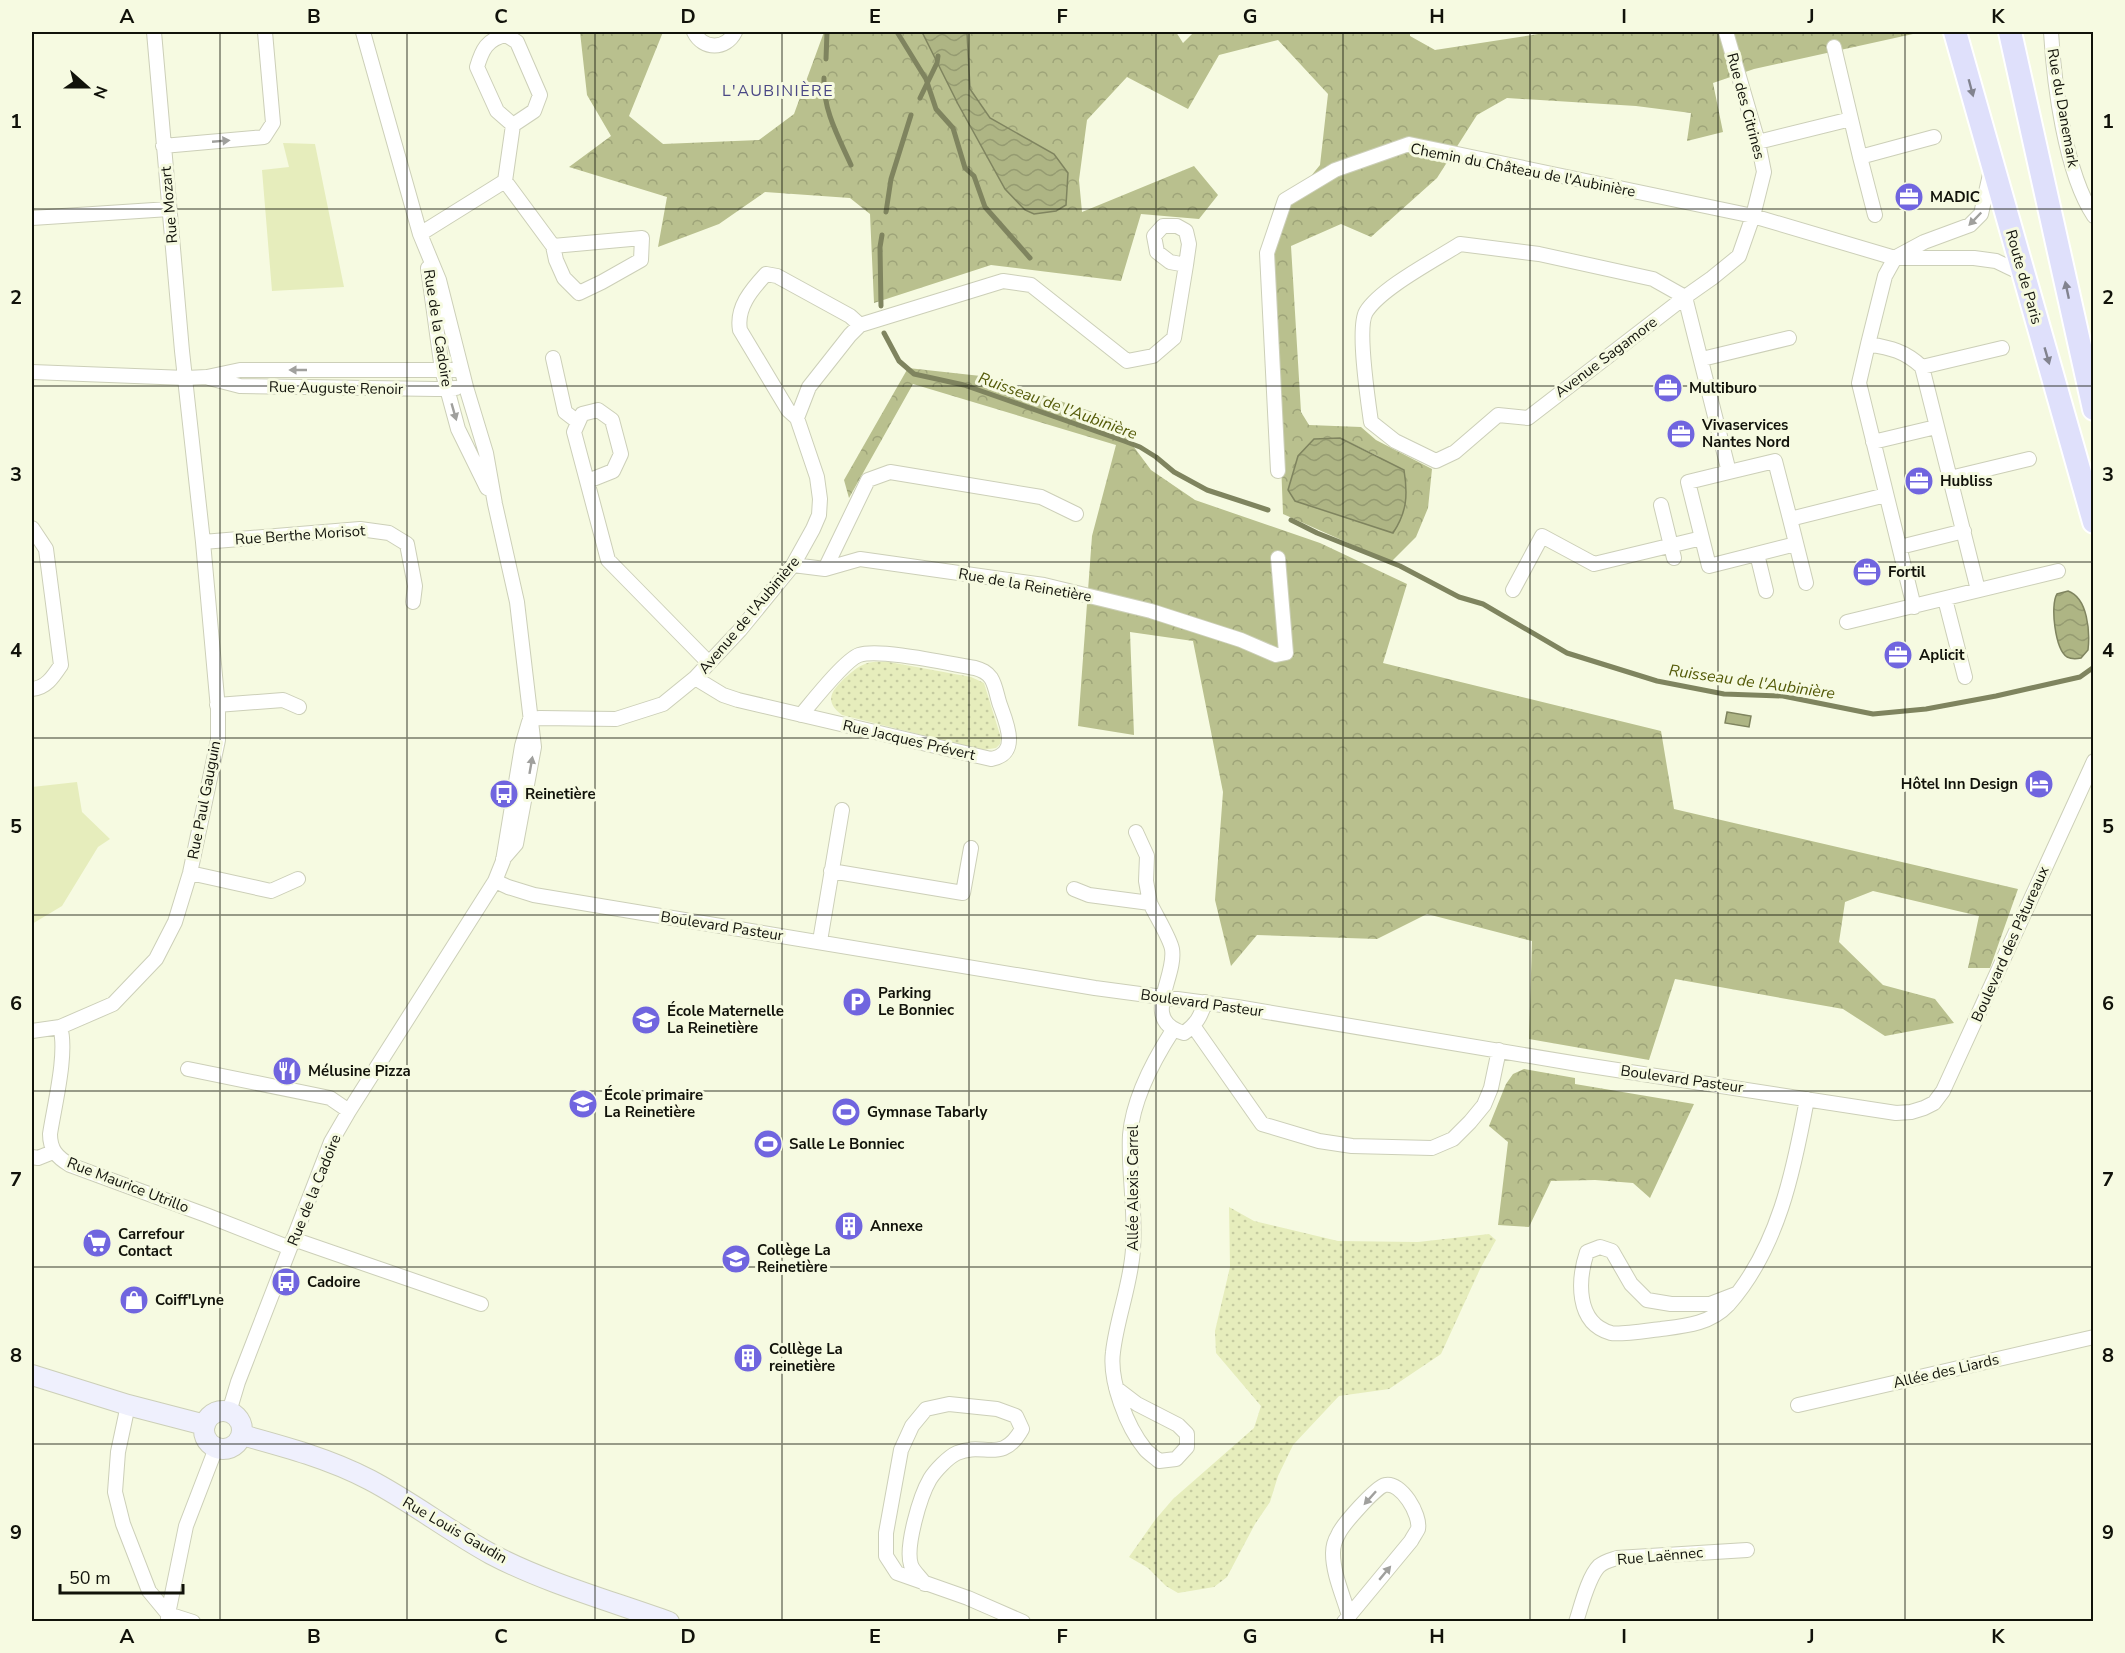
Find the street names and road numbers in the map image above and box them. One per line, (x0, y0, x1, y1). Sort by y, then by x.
street label: Rue du Danemark (2043, 47, 2083, 170)
street label: Rue des Citrines (1722, 51, 1770, 161)
street label: Chemin du Château de l'Aubinière (1409, 138, 1637, 202)
street label: Rue Mozart (156, 165, 182, 244)
street label: Route de Paris (2001, 227, 2047, 327)
street label: Rue de la Cadoire (419, 268, 457, 388)
street label: Avenue Sagamore (1551, 312, 1661, 402)
street label: Rue Auguste Renoir (269, 377, 404, 399)
street label: Rue Berthe Morisot (234, 520, 367, 550)
street label: Avenue de l'Aubinière (694, 552, 804, 678)
street label: Rue de la Reinetière (957, 563, 1093, 607)
street label: Rue Jacques Prévert (841, 715, 978, 765)
street label: Rue Paul Gauguin (183, 739, 225, 861)
street label: Boulevard des Pâtureaux (1967, 863, 2053, 1025)
street label: Boulevard Pasteur (659, 906, 785, 946)
street label: Boulevard Pasteur (1139, 984, 1265, 1022)
street label: Boulevard Pasteur (1619, 1060, 1745, 1098)
street label: Allée Alexis Carrel (1123, 1124, 1143, 1251)
street label: Rue de la Cadoire (282, 1131, 346, 1249)
street label: Rue Maurice Utrillo (64, 1153, 192, 1217)
street label: Allée des Liards (1891, 1349, 2001, 1393)
street label: Rue Louis Gaudin (399, 1492, 511, 1568)
street label: Rue Laënnec (1616, 1542, 1704, 1570)

